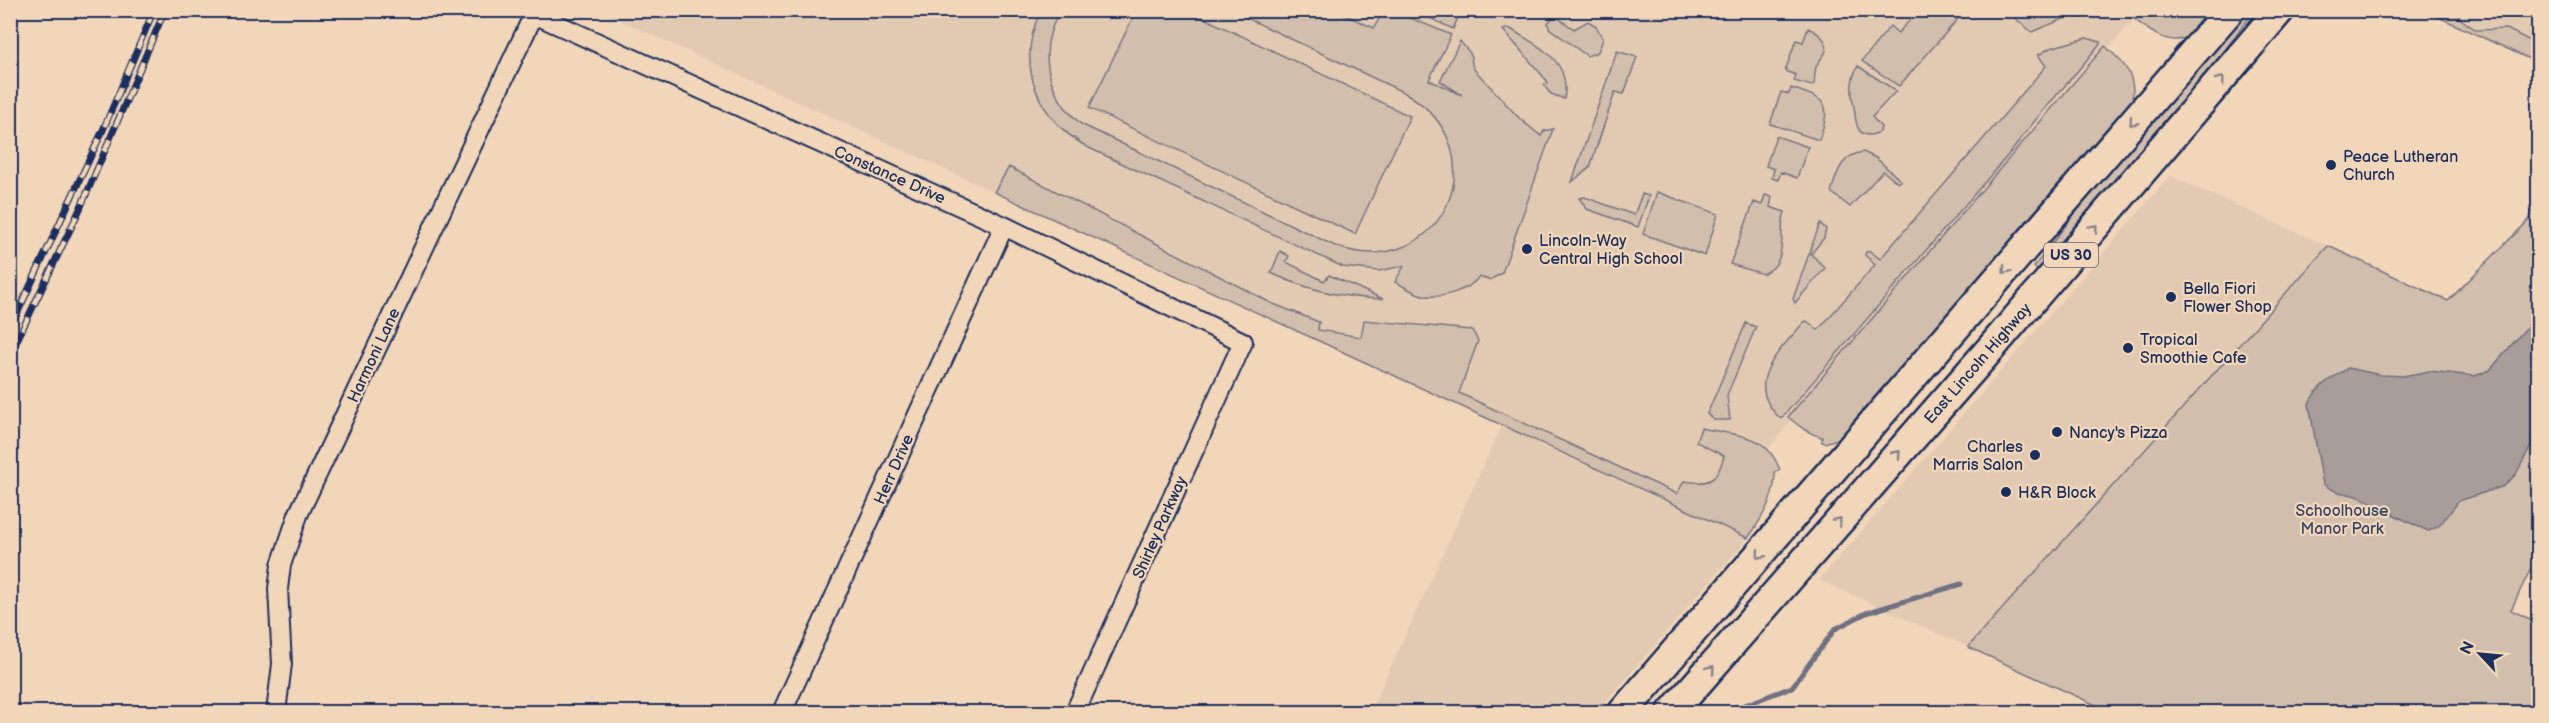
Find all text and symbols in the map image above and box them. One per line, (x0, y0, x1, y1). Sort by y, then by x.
one-way arrow (2214, 76, 2225, 87)
one-way arrow (2129, 115, 2140, 126)
street label: Constance Drive (831, 142, 948, 209)
place label: Peace Lutheran Church (2343, 148, 2458, 185)
marker: Peace Lutheran Church (2324, 158, 2338, 172)
one-way arrow (2087, 224, 2098, 235)
place label: Lincoln-Way Central High School (1539, 232, 1683, 269)
marker: Lincoln-Way Central High School (1520, 242, 1534, 256)
road number: US 30 (2044, 243, 2098, 267)
one-way arrow (2002, 263, 2013, 274)
place label: Bella Fiori Flower Shop (2183, 280, 2272, 317)
marker: Bella Fiori Flower Shop (2164, 290, 2178, 304)
street label: East Lincoln Highway (1921, 299, 2036, 428)
street label: Harmoni Lane (344, 305, 405, 406)
place label: Tropical Smoothie Cafe (2140, 331, 2247, 368)
marker: Tropical Smoothie Cafe (2121, 341, 2135, 355)
place label: Nancy's Pizza (2069, 424, 2167, 443)
marker: Nancy's Pizza (2050, 425, 2064, 439)
street label: Herr Drive (871, 431, 918, 508)
place label: Charles Marris Salon (1933, 438, 2023, 475)
marker: Charles Marris Salon (2028, 448, 2042, 462)
one-way arrow (1890, 450, 1901, 461)
street label: Shirley Parkway (1129, 473, 1192, 582)
place label: H&R Block (2018, 484, 2096, 503)
marker: H&R Block (1999, 485, 2013, 499)
park label: Schoolhouse Manor Park (2296, 502, 2389, 539)
one-way arrow (1831, 517, 1842, 528)
one-way arrow (1756, 548, 1767, 559)
north arrow (2450, 624, 2510, 684)
text: N (2457, 639, 2479, 658)
one-way arrow (1704, 665, 1715, 676)

